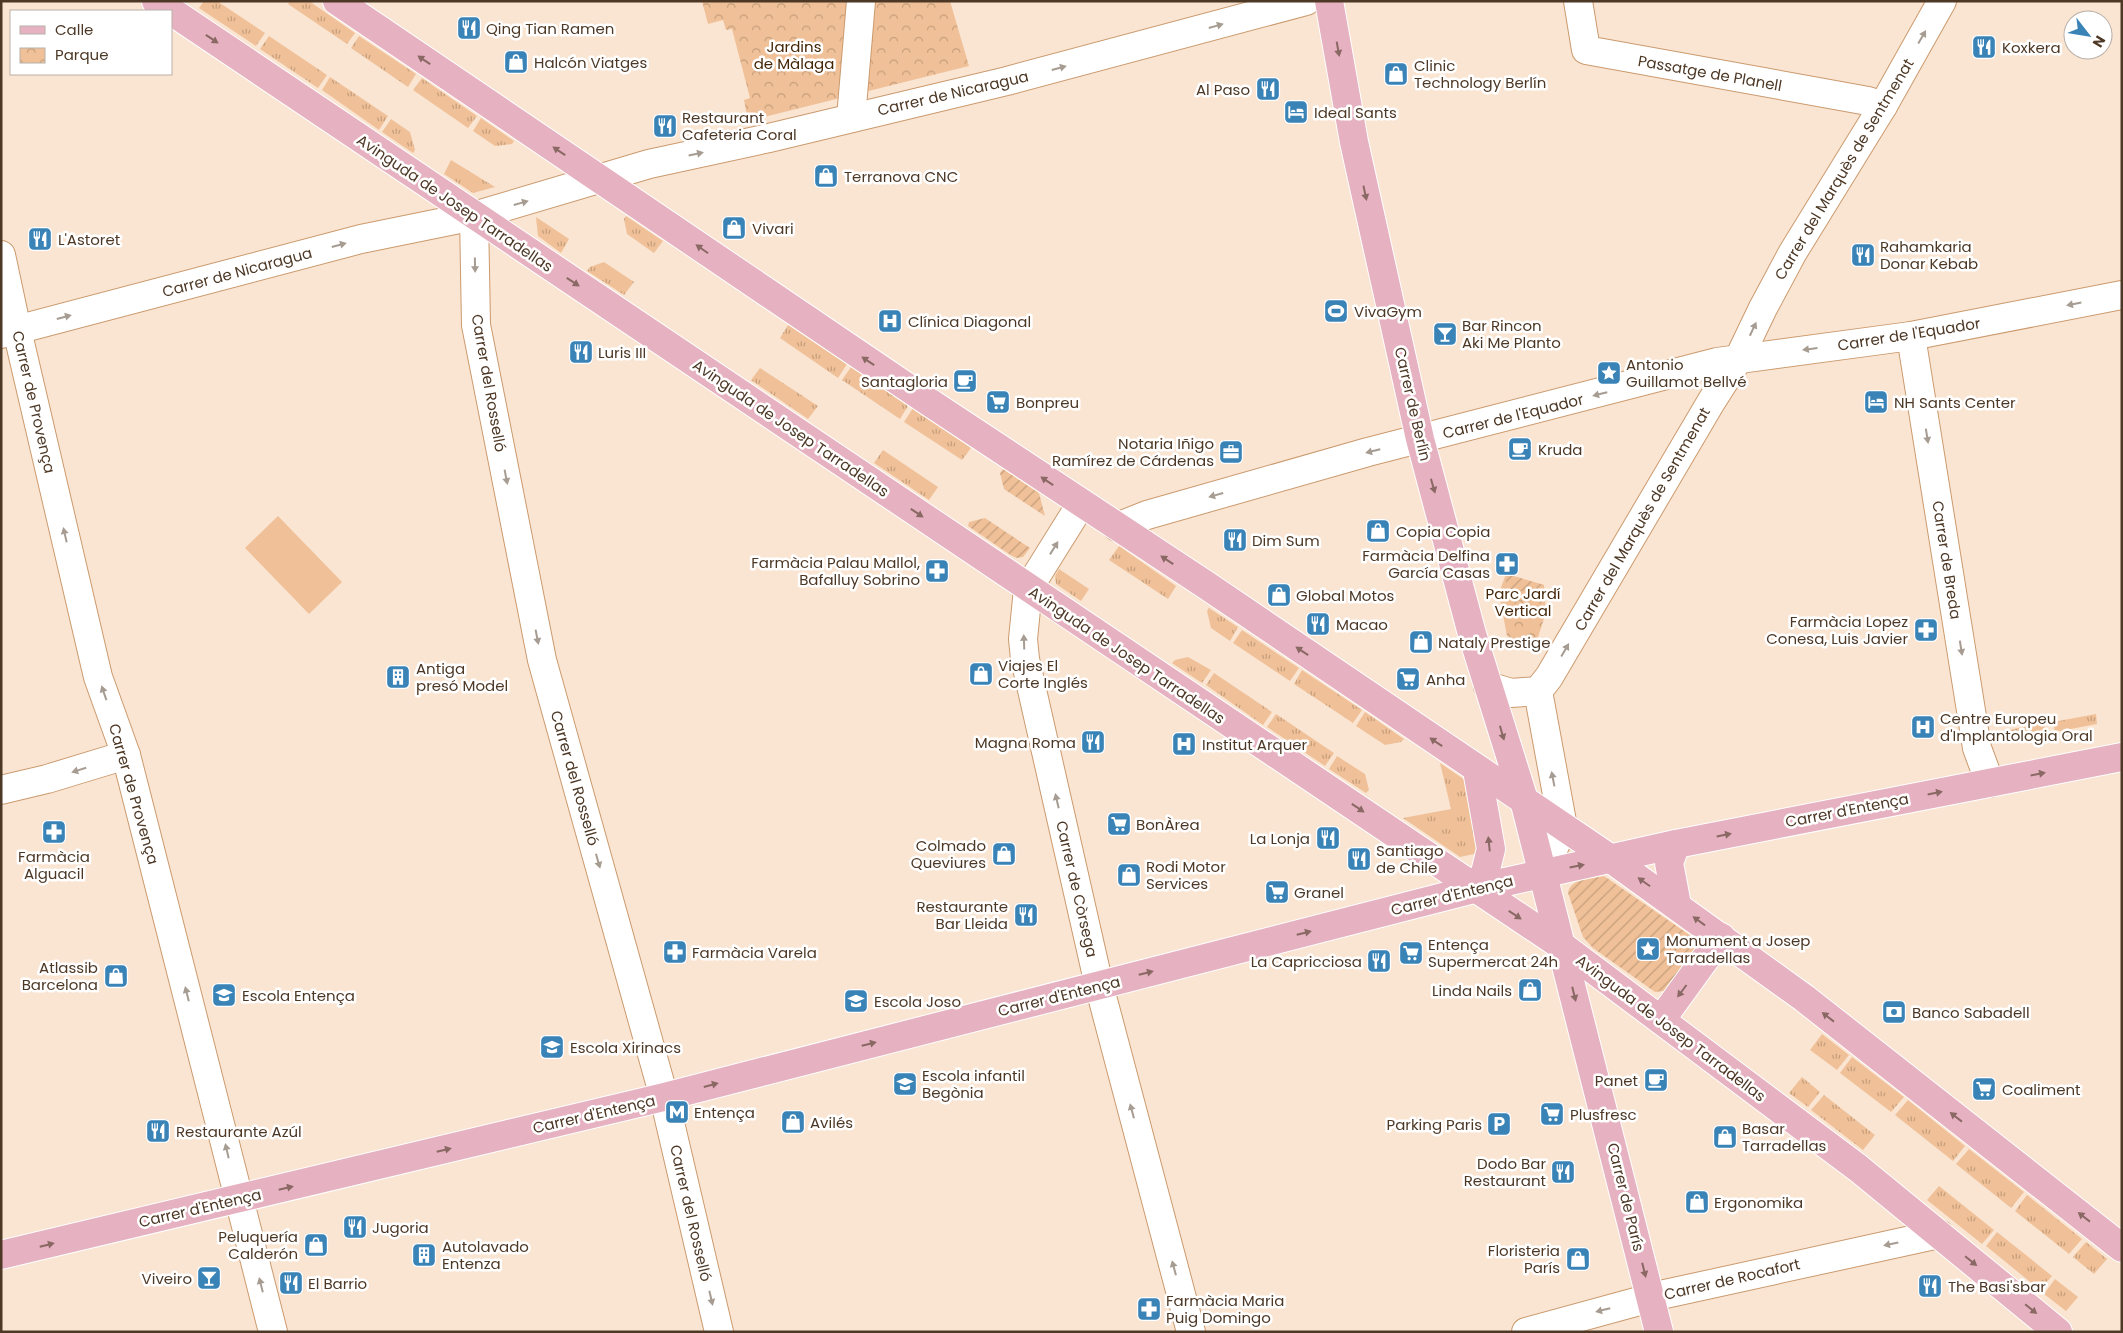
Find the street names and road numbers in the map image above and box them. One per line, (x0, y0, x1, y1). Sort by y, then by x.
street label: Passatge de Planell (1636, 50, 1784, 96)
street label: Carrer del Marquès de Sentmenat (1769, 54, 1919, 284)
street label: Carrer de Nicaragua (875, 65, 1031, 121)
street label: Avinguda de Josep Tarradellas (353, 129, 557, 277)
street label: Carrer de Nicaragua (160, 242, 314, 302)
street label: Carrer del Rosselló (467, 312, 511, 454)
street label: Carrer de l'Equador (1836, 312, 1982, 356)
street label: Carrer de Provença (7, 329, 61, 475)
street label: Carrer de Berlín (1390, 345, 1436, 463)
street label: Avinguda de Josep Tarradellas (689, 354, 893, 502)
street label: Carrer de l'Equador (1440, 388, 1586, 444)
street label: Carrer del Marquès de Sentmenat (1569, 403, 1715, 635)
street label: Carrer de Breda (1927, 499, 1967, 621)
street label: Avinguda de Josep Tarradellas (1025, 581, 1229, 729)
street label: Carrer del Rosselló (546, 708, 604, 848)
street label: Carrer de Provença (104, 721, 164, 867)
street label: Carrer d'Entença (1784, 788, 1910, 832)
street label: Carrer de Còrsega (1051, 819, 1103, 959)
street label: Carrer d'Entença (1389, 870, 1515, 920)
street label: Avinguda de Josep Tarradellas (1572, 950, 1770, 1106)
street label: Carrer d'Entença (996, 971, 1122, 1021)
street label: Carrer d'Entença (531, 1090, 657, 1138)
street label: Carrer de París (1602, 1141, 1650, 1254)
street label: Carrer del Rosselló (665, 1143, 717, 1283)
street label: Carrer d'Entença (137, 1184, 263, 1232)
street label: Carrer de Rocafort (1662, 1253, 1802, 1305)

